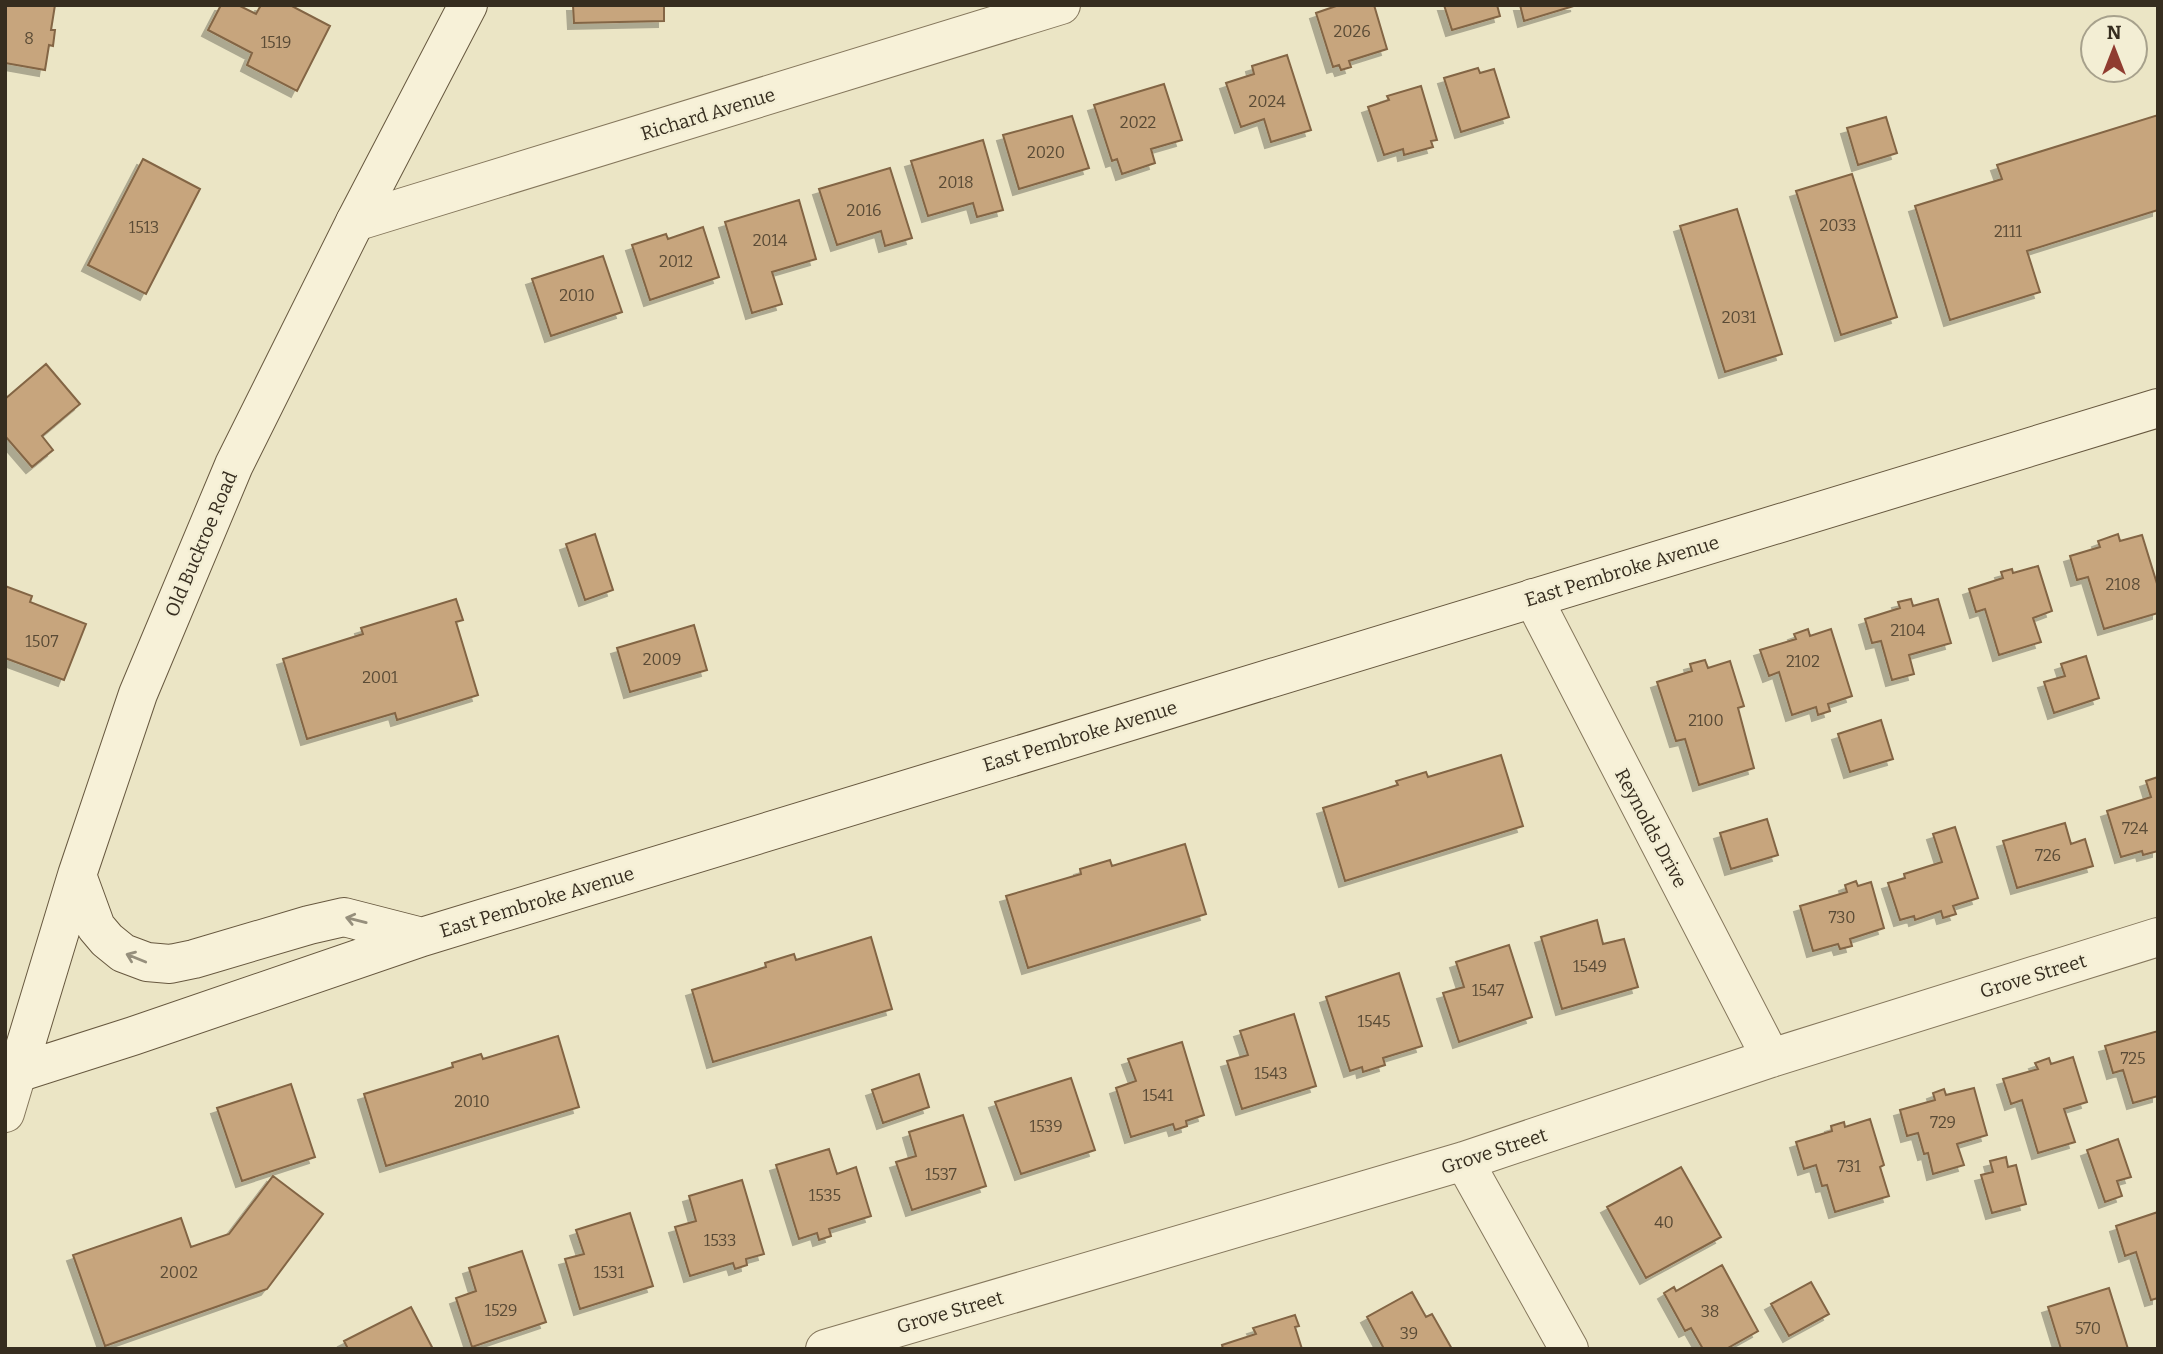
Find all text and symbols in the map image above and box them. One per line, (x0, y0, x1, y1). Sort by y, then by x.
north arrow (2079, 14, 2149, 84)
text: N (2107, 21, 2122, 44)
house number: 2026 (1333, 22, 1371, 41)
house number: 8 (24, 29, 34, 48)
house number: 1519 (261, 33, 291, 52)
street label: Richard Avenue (638, 83, 778, 145)
house number: 2024 (1248, 92, 1286, 111)
house number: 2022 (1120, 113, 1156, 132)
house number: 2020 (1027, 143, 1065, 162)
house number: 2018 (938, 173, 974, 192)
house number: 2016 (847, 201, 881, 220)
house number: 2033 (1820, 216, 1856, 235)
house number: 1513 (129, 218, 159, 237)
house number: 2111 (1994, 222, 2023, 241)
house number: 2014 (753, 231, 788, 250)
house number: 2012 (659, 252, 693, 271)
house number: 2010 (559, 286, 595, 305)
house number: 2031 (1722, 308, 1757, 327)
street label: Old Buckroe Road (160, 468, 242, 620)
street label: East Pembroke Avenue (1522, 530, 1722, 612)
house number: 2108 (2105, 575, 2141, 594)
house number: 2104 (1891, 621, 1926, 640)
house number: 1507 (25, 632, 59, 651)
house number: 2009 (643, 650, 681, 669)
house number: 2102 (1786, 652, 1820, 671)
house number: 2001 (362, 668, 398, 687)
street label: East Pembroke Avenue (980, 695, 1180, 777)
house number: 2100 (1688, 711, 1724, 730)
street label: Reynolds Drive (1610, 765, 1692, 891)
house number: 724 (2122, 819, 2149, 838)
house number: 726 (2035, 846, 2061, 865)
street label: East Pembroke Avenue (437, 861, 637, 943)
house number: 730 (1828, 908, 1856, 927)
one-way arrow (345, 913, 368, 926)
street label: Grove Street (1977, 949, 2089, 1003)
one-way arrow (126, 951, 147, 964)
house number: 1549 (1573, 957, 1607, 976)
house number: 1547 (1472, 981, 1504, 1000)
house number: 1545 (1358, 1012, 1390, 1031)
house number: 725 (2120, 1049, 2146, 1068)
house number: 1543 (1254, 1064, 1288, 1083)
house number: 1541 (1143, 1086, 1174, 1105)
house number: 2010 (454, 1092, 490, 1111)
house number: 729 (1930, 1113, 1956, 1132)
house number: 1539 (1029, 1117, 1063, 1136)
street label: Grove Street (1438, 1123, 1550, 1179)
house number: 731 (1837, 1157, 1861, 1176)
house number: 1537 (925, 1165, 957, 1184)
house number: 1535 (809, 1186, 841, 1205)
house number: 40 (1654, 1213, 1674, 1232)
house number: 1533 (704, 1231, 736, 1250)
house number: 2002 (160, 1263, 198, 1282)
house number: 1531 (594, 1263, 625, 1282)
street label: Grove Street (894, 1286, 1006, 1338)
house number: 1529 (485, 1301, 517, 1320)
house number: 38 (1701, 1302, 1719, 1321)
house number: 570 (2075, 1319, 2101, 1338)
house number: 39 (1400, 1324, 1418, 1343)

